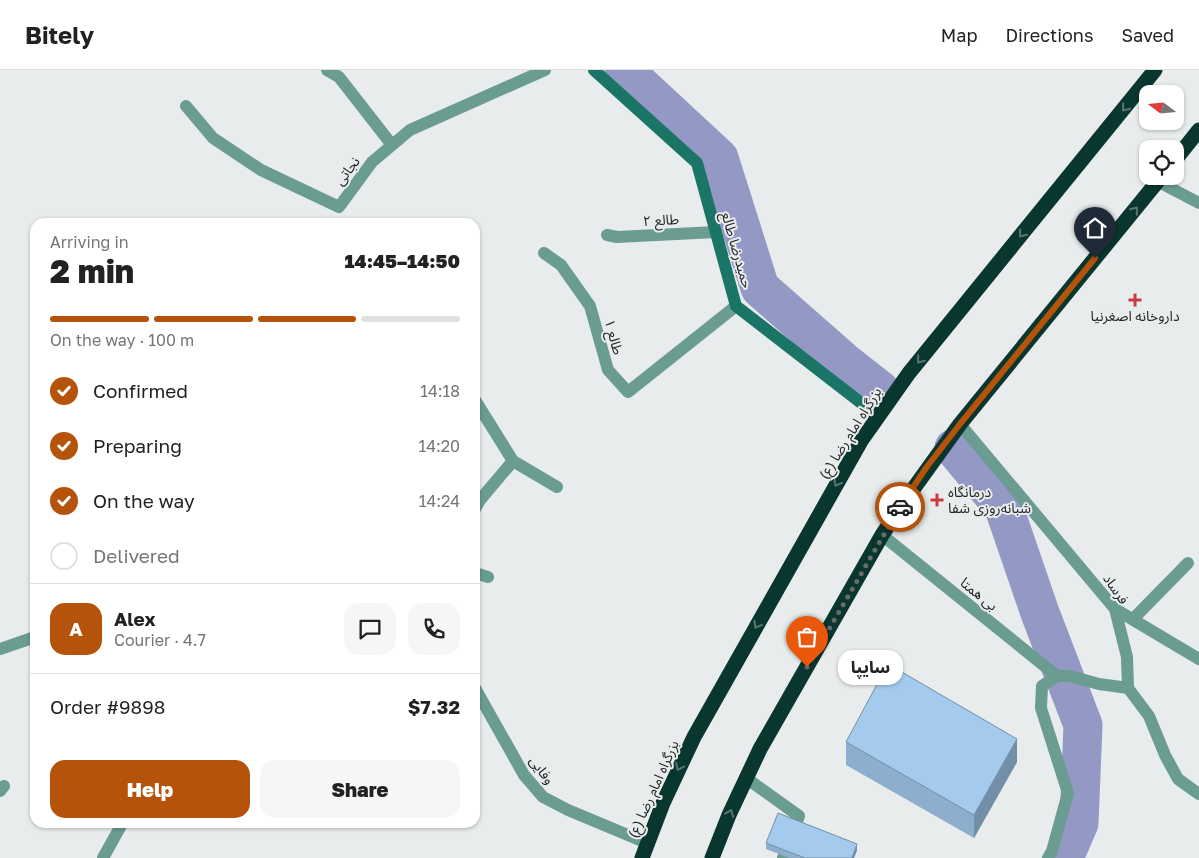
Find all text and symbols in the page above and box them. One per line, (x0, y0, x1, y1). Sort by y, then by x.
text: Bitely (25, 20, 94, 49)
text: Map (941, 24, 977, 46)
text: Directions (1005, 24, 1093, 46)
text: Saved (1121, 24, 1174, 46)
north arrow (1139, 85, 1184, 130)
map controls (1139, 85, 1184, 185)
one-way arrow (1122, 102, 1130, 111)
button: locate (1139, 140, 1184, 185)
street label: نجاتی (330, 153, 364, 189)
one-way arrow (1129, 206, 1138, 215)
pin (1074, 207, 1116, 258)
street label: طالع ۲ (642, 210, 680, 232)
street label: حمیدرضا طالع (716, 210, 756, 291)
icon: home (1081, 214, 1109, 242)
one-way arrow (1020, 228, 1028, 237)
text: Arriving in (50, 232, 129, 252)
text: 14:45–14:50 (345, 249, 460, 272)
text: 2 min (50, 252, 134, 290)
marker: داروخانه اصغرنیا (1129, 294, 1141, 306)
place label: داروخانه اصغرنیا (1090, 307, 1180, 325)
street label: طالع ۱ (599, 317, 627, 357)
text: On the way · 100 m (50, 330, 194, 350)
one-way arrow (917, 354, 925, 363)
icon: check (50, 377, 78, 405)
text: Confirmed (93, 379, 188, 402)
text: 14:18 (420, 381, 460, 401)
street label: بزرگراه امام رضا (ع) (815, 383, 887, 483)
icon: check (50, 432, 78, 460)
text: Preparing (93, 434, 182, 457)
text: 14:20 (418, 436, 460, 456)
one-way arrow (834, 478, 844, 487)
courier (875, 482, 925, 532)
place label: درمانگاه شبانه‌روزی شفا (948, 483, 1031, 517)
icon: check (50, 487, 78, 515)
text: On the way (93, 489, 195, 512)
text: 14:24 (419, 491, 460, 511)
icon: car (886, 493, 914, 521)
marker: درمانگاه شبانه‌روزی شفا (930, 493, 944, 507)
text: Delivered (93, 544, 180, 567)
street label: فرساد (1099, 570, 1133, 608)
street label: بی همتا (957, 573, 1002, 615)
button: chat (344, 603, 396, 655)
button: phone (408, 603, 460, 655)
text: Alex (114, 607, 155, 630)
pin (786, 616, 828, 667)
text: A (69, 617, 83, 640)
one-way arrow (754, 619, 764, 628)
icon: bag (793, 623, 821, 651)
text: Courier · 4.7 (114, 630, 206, 650)
callout: سایپا (837, 650, 902, 684)
text: سایپا (851, 657, 890, 677)
text: Order #9898 (50, 695, 165, 718)
text: $7.32 (408, 695, 460, 718)
street label: بزرگراه امام رضا (ع) (623, 737, 685, 841)
street label: وفایی (525, 752, 559, 788)
button: Help (50, 760, 250, 818)
button: Share (260, 760, 460, 818)
one-way arrow (675, 762, 686, 771)
one-way arrow (724, 809, 735, 818)

